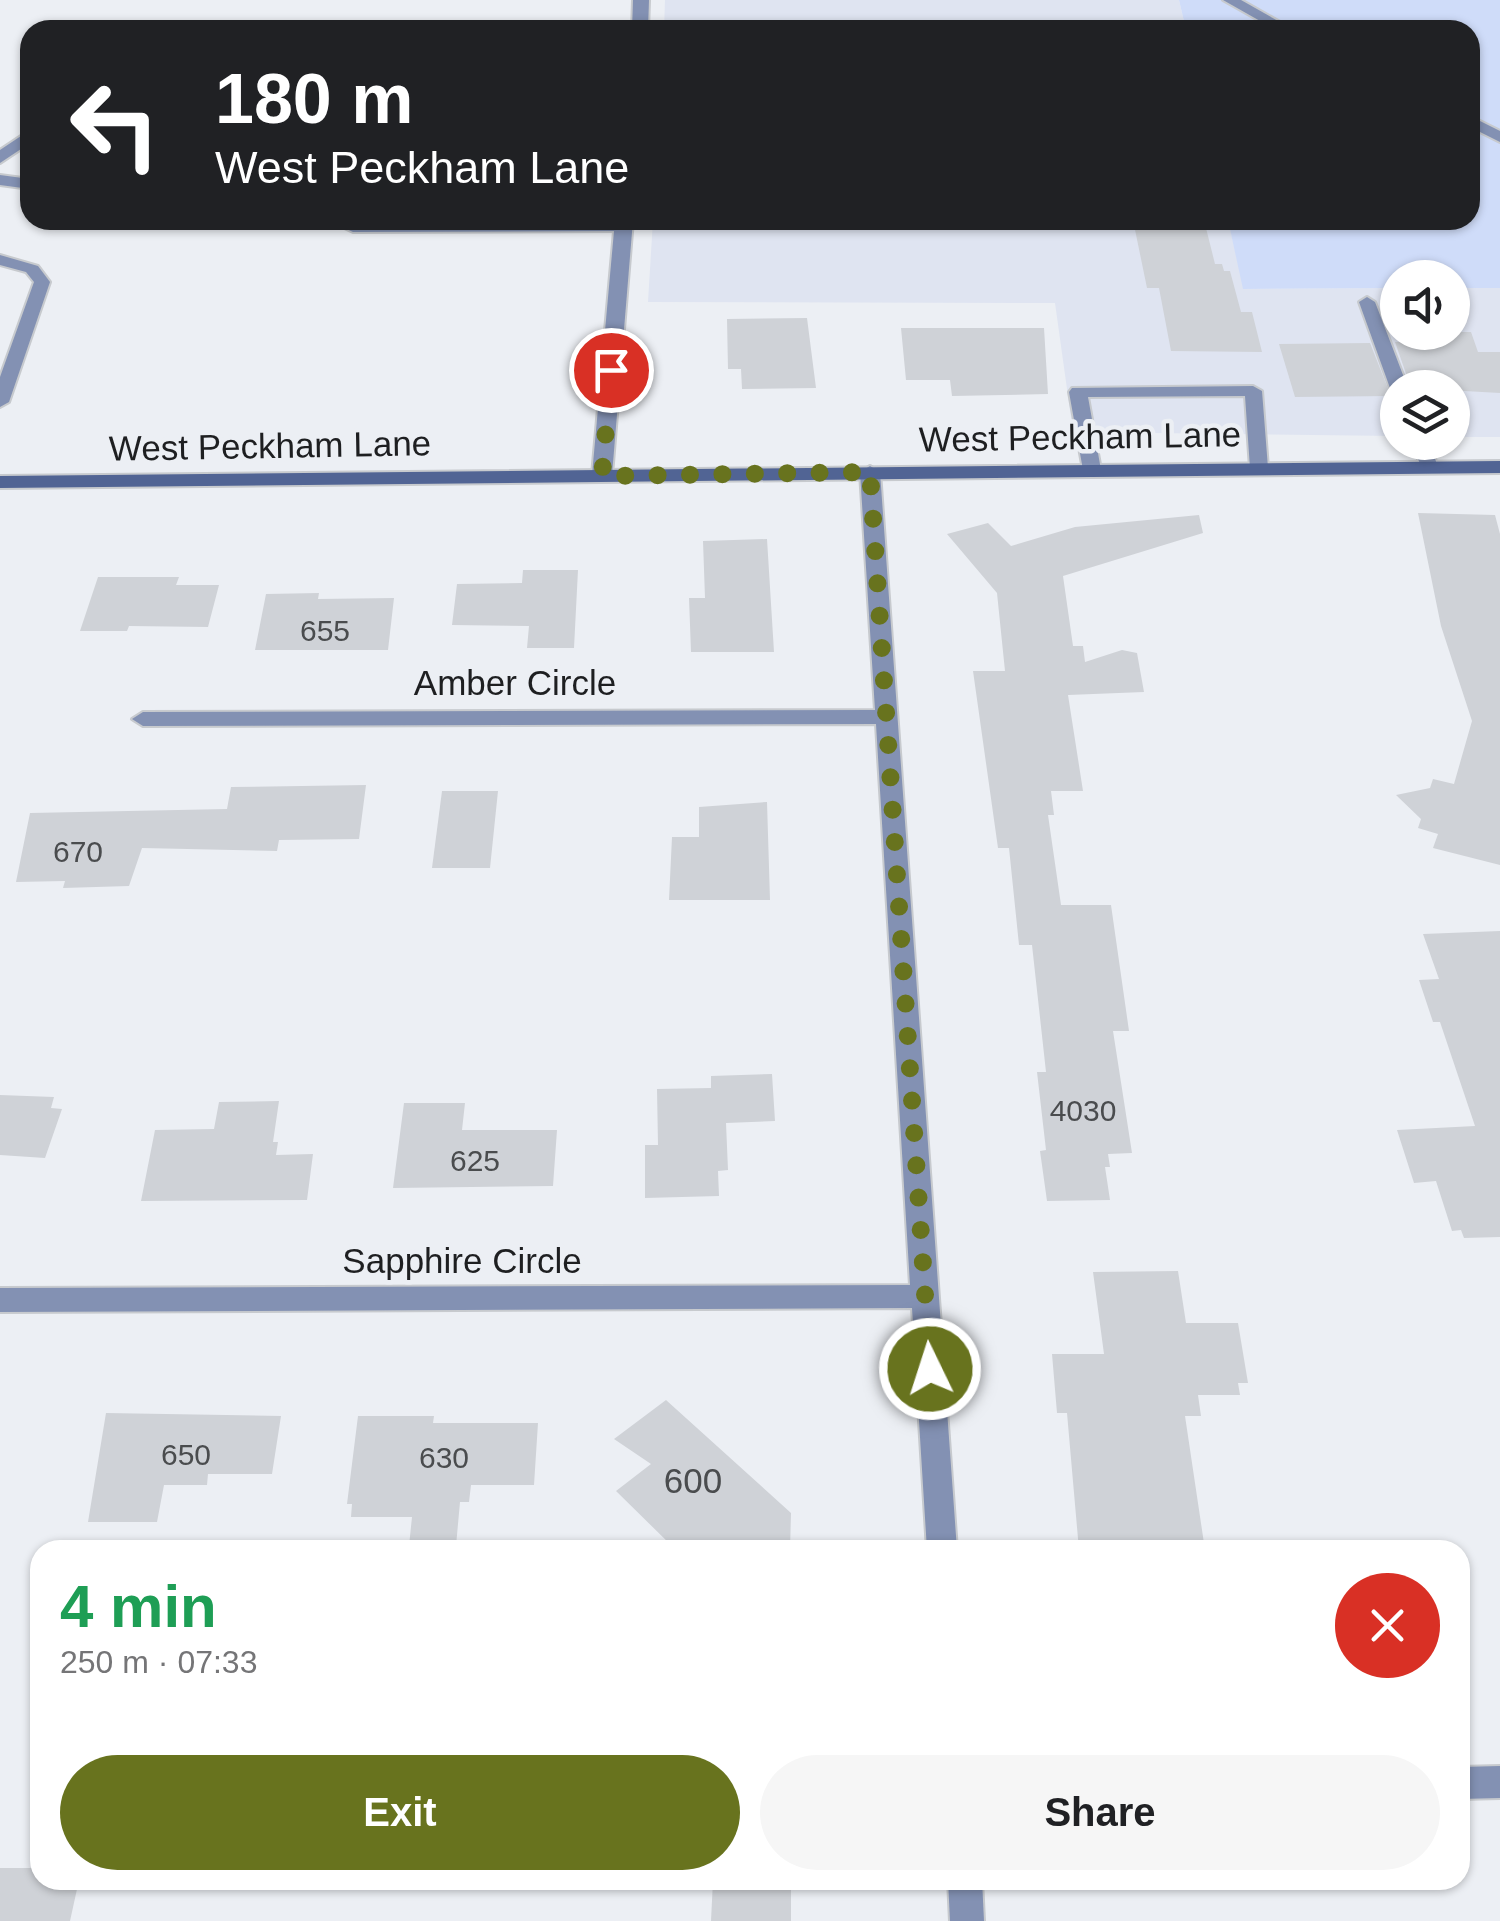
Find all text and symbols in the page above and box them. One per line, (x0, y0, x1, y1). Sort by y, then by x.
icon: left (50, 60, 180, 190)
text: 180 m (215, 60, 413, 138)
text: West Peckham Lane (215, 142, 629, 193)
map controls (1380, 260, 1470, 460)
button: sound (1380, 260, 1470, 350)
pin (569, 328, 654, 413)
icon: arrive (584, 343, 639, 398)
button: layers (1380, 370, 1470, 460)
street label: West Peckham Lane (919, 414, 1241, 459)
street label: West Peckham Lane (109, 423, 431, 468)
house number: 655 (300, 614, 350, 647)
street label: Amber Circle (414, 663, 616, 702)
house number: 670 (53, 835, 103, 868)
house number: 4030 (1050, 1094, 1116, 1127)
house number: 625 (450, 1144, 500, 1177)
street label: Sapphire Circle (342, 1241, 582, 1280)
position arrow (878, 1317, 982, 1421)
house number: 650 (161, 1438, 211, 1471)
house number: 630 (419, 1441, 469, 1474)
house number: 600 (664, 1461, 722, 1500)
text: 4 min (60, 1573, 217, 1640)
button: close (1335, 1573, 1440, 1678)
text: 250 m · 07:33 (60, 1644, 257, 1680)
button: Exit (60, 1755, 740, 1870)
button: Share (760, 1755, 1440, 1870)

